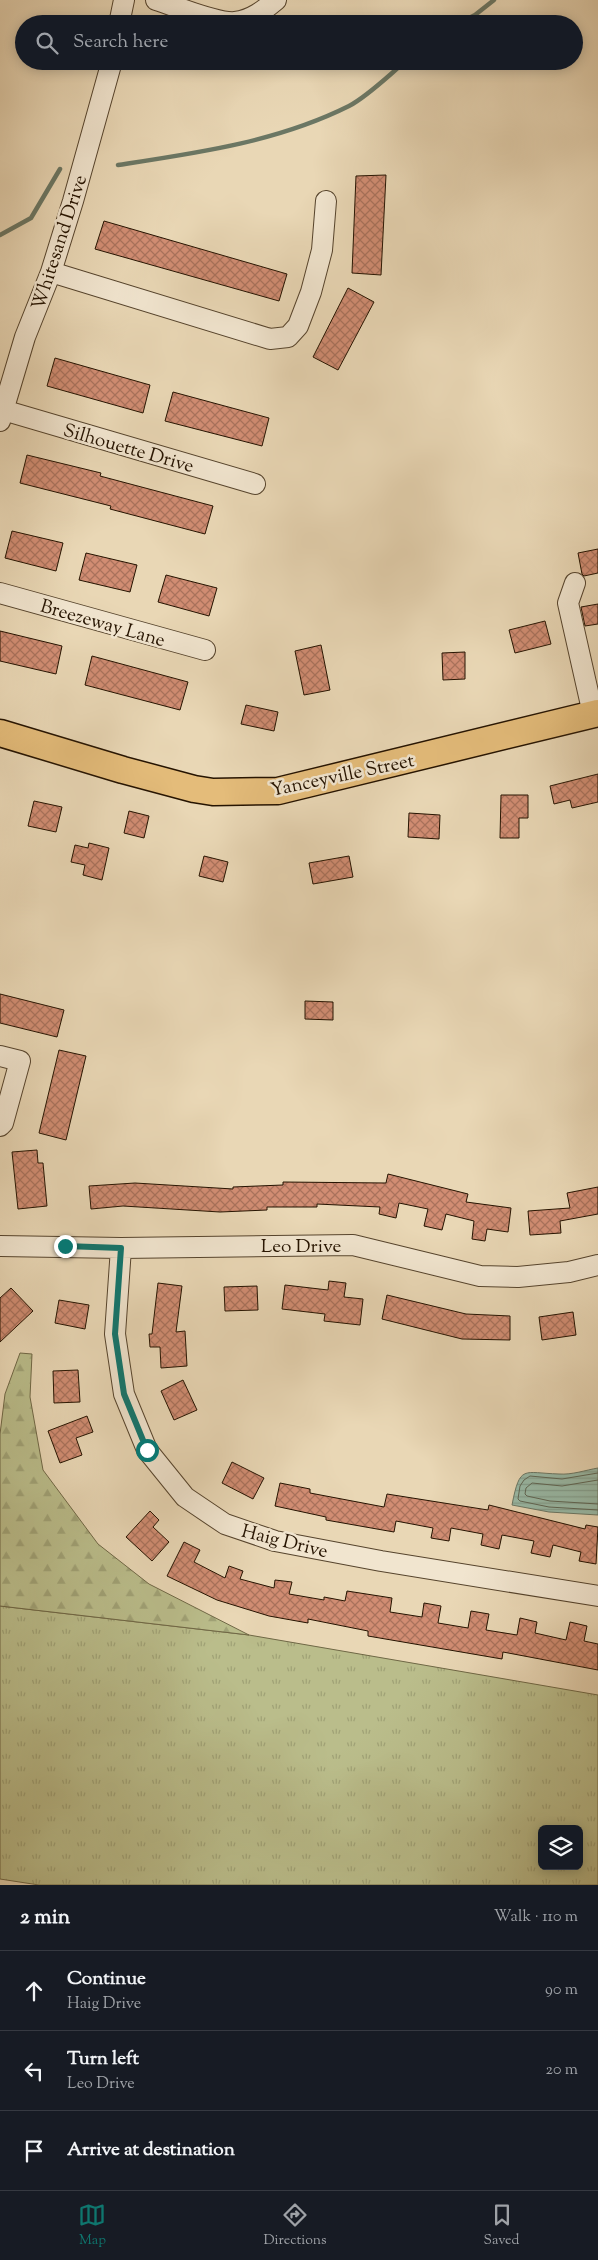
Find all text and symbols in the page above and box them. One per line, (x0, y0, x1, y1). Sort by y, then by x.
search box (15, 15, 583, 70)
icon: search (33, 29, 61, 57)
text: Search here (73, 29, 168, 56)
street label: Whitesand Drive (26, 172, 95, 314)
street label: Silhouette Drive (60, 418, 197, 481)
street label: Breezeway Lane (37, 594, 168, 655)
street label: Yanceyville Street (268, 748, 417, 805)
street label: Leo Drive (261, 1234, 341, 1261)
route end (54, 1235, 77, 1258)
route start (136, 1439, 159, 1462)
street label: Haig Drive (238, 1519, 331, 1566)
map controls (538, 1825, 583, 1870)
button: layers (538, 1825, 583, 1870)
text: 2 min (20, 1903, 70, 1933)
text: Walk · 110 m (494, 1906, 578, 1929)
text: Continue (67, 1966, 146, 1993)
icon: ahead (20, 1977, 48, 2005)
text: 90 m (545, 1979, 578, 2002)
text: Haig Drive (67, 1993, 141, 2016)
text: Turn left (67, 2046, 139, 2073)
icon: left (20, 2057, 48, 2085)
text: 20 m (545, 2059, 578, 2082)
text: Leo Drive (67, 2073, 135, 2096)
icon: arrive (20, 2137, 48, 2165)
text: Arrive at destination (67, 2137, 235, 2164)
tab: Map (78, 2201, 106, 2251)
tab: Directions (263, 2201, 327, 2251)
tab: Saved (484, 2201, 519, 2251)

